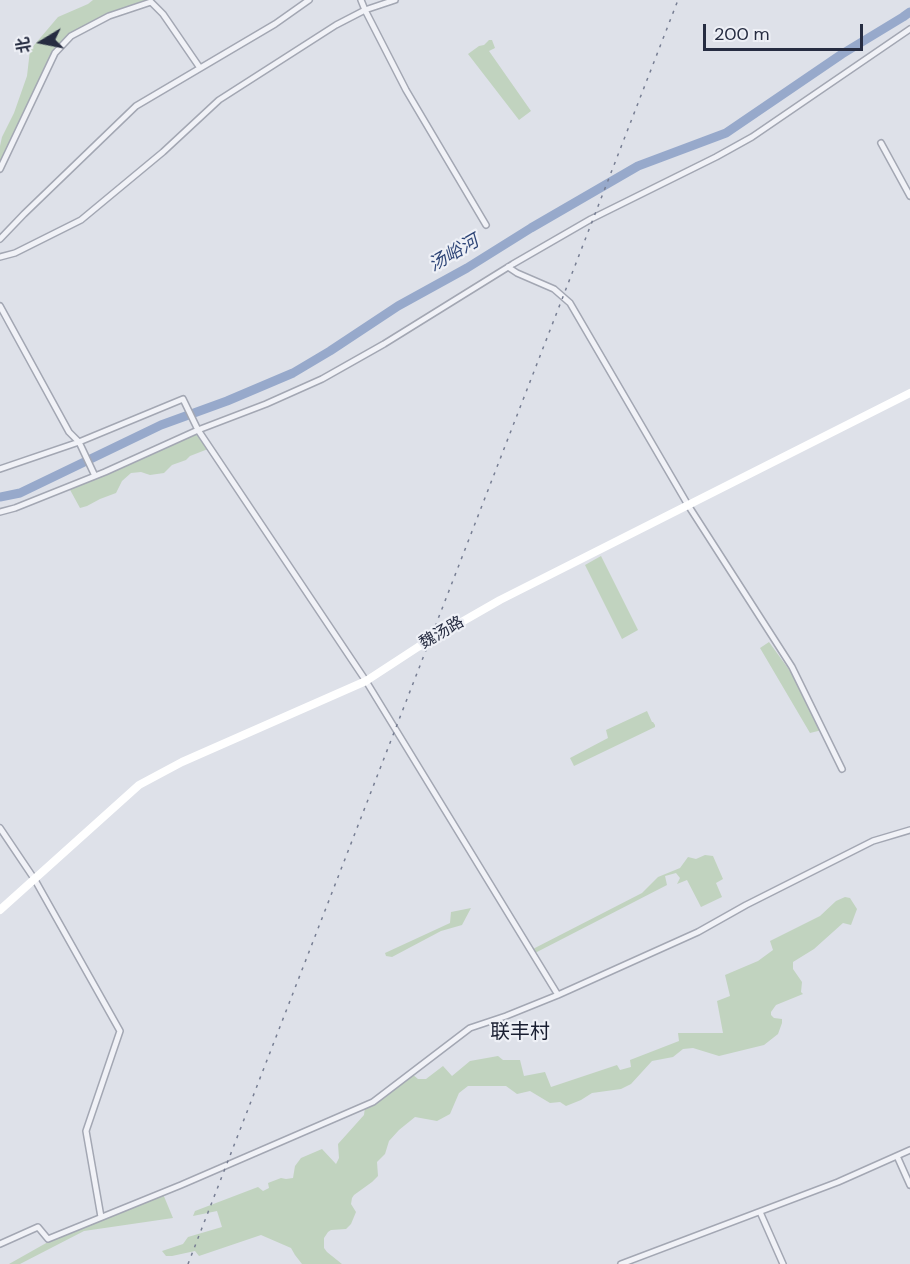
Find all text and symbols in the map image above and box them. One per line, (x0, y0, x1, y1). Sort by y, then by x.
north arrow (12, 12, 72, 72)
scale bar (706, 12, 866, 50)
text: 200 m (714, 22, 770, 46)
text: 北 (12, 36, 36, 55)
water label: 汤峪河 (425, 231, 483, 277)
street label: 魏汤路 (416, 613, 468, 653)
district label: 联丰村 (490, 1021, 550, 1045)

